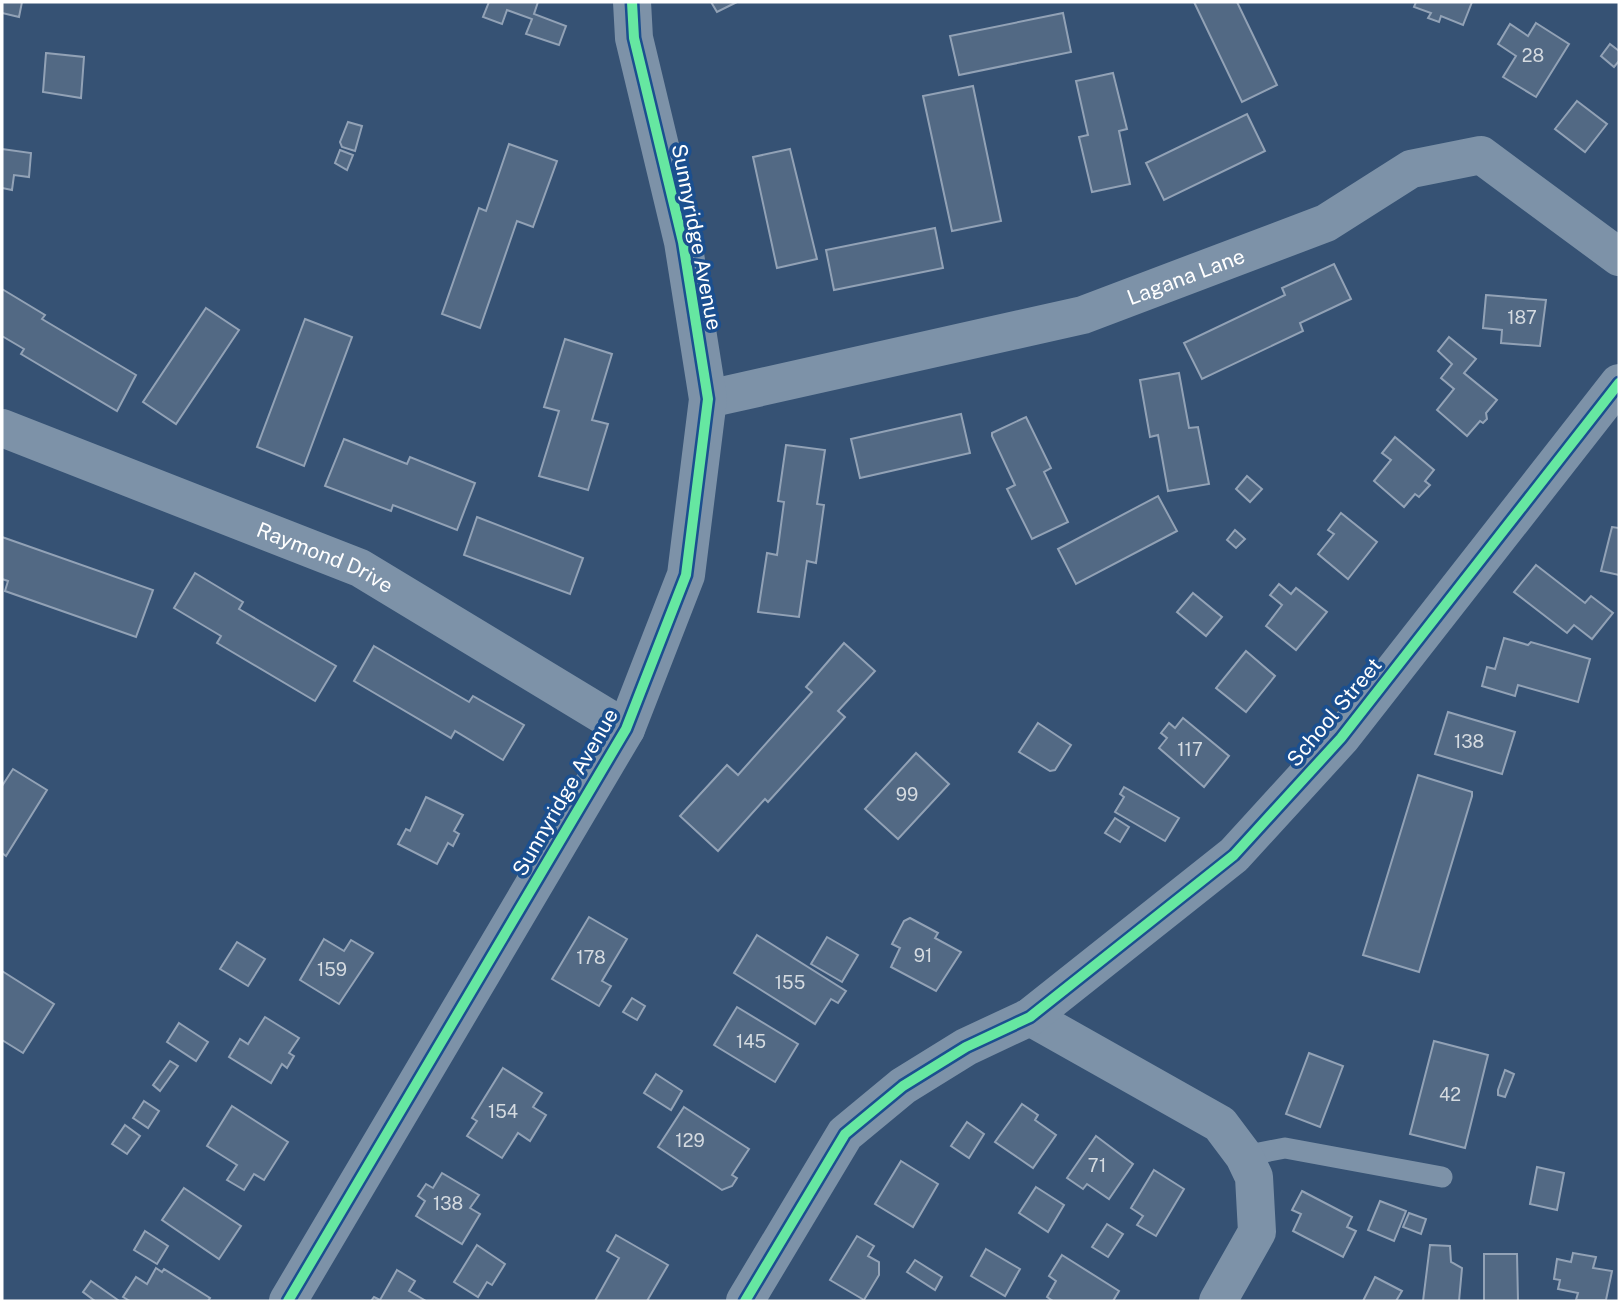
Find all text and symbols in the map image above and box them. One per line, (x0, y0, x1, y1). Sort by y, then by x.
house number: 28 (1522, 45, 1544, 66)
street label: Sunnyridge Avenue (667, 142, 727, 332)
street label: Lagana Lane (1123, 242, 1248, 310)
house number: 187 (1507, 307, 1537, 328)
street label: Raymond Drive (253, 516, 398, 598)
street label: School Street (1281, 653, 1387, 771)
street label: Sunnyridge Avenue (507, 704, 623, 880)
house number: 138 (1454, 731, 1484, 752)
house number: 117 (1177, 739, 1203, 760)
house number: 99 (896, 784, 918, 805)
house number: 91 (914, 945, 932, 966)
house number: 178 (576, 947, 606, 968)
house number: 159 (317, 959, 347, 980)
house number: 155 (775, 972, 805, 993)
house number: 145 (736, 1031, 766, 1052)
house number: 42 (1439, 1084, 1461, 1105)
house number: 154 (488, 1101, 518, 1122)
house number: 129 (675, 1130, 705, 1151)
house number: 71 (1088, 1155, 1106, 1176)
house number: 138 (433, 1193, 463, 1214)

